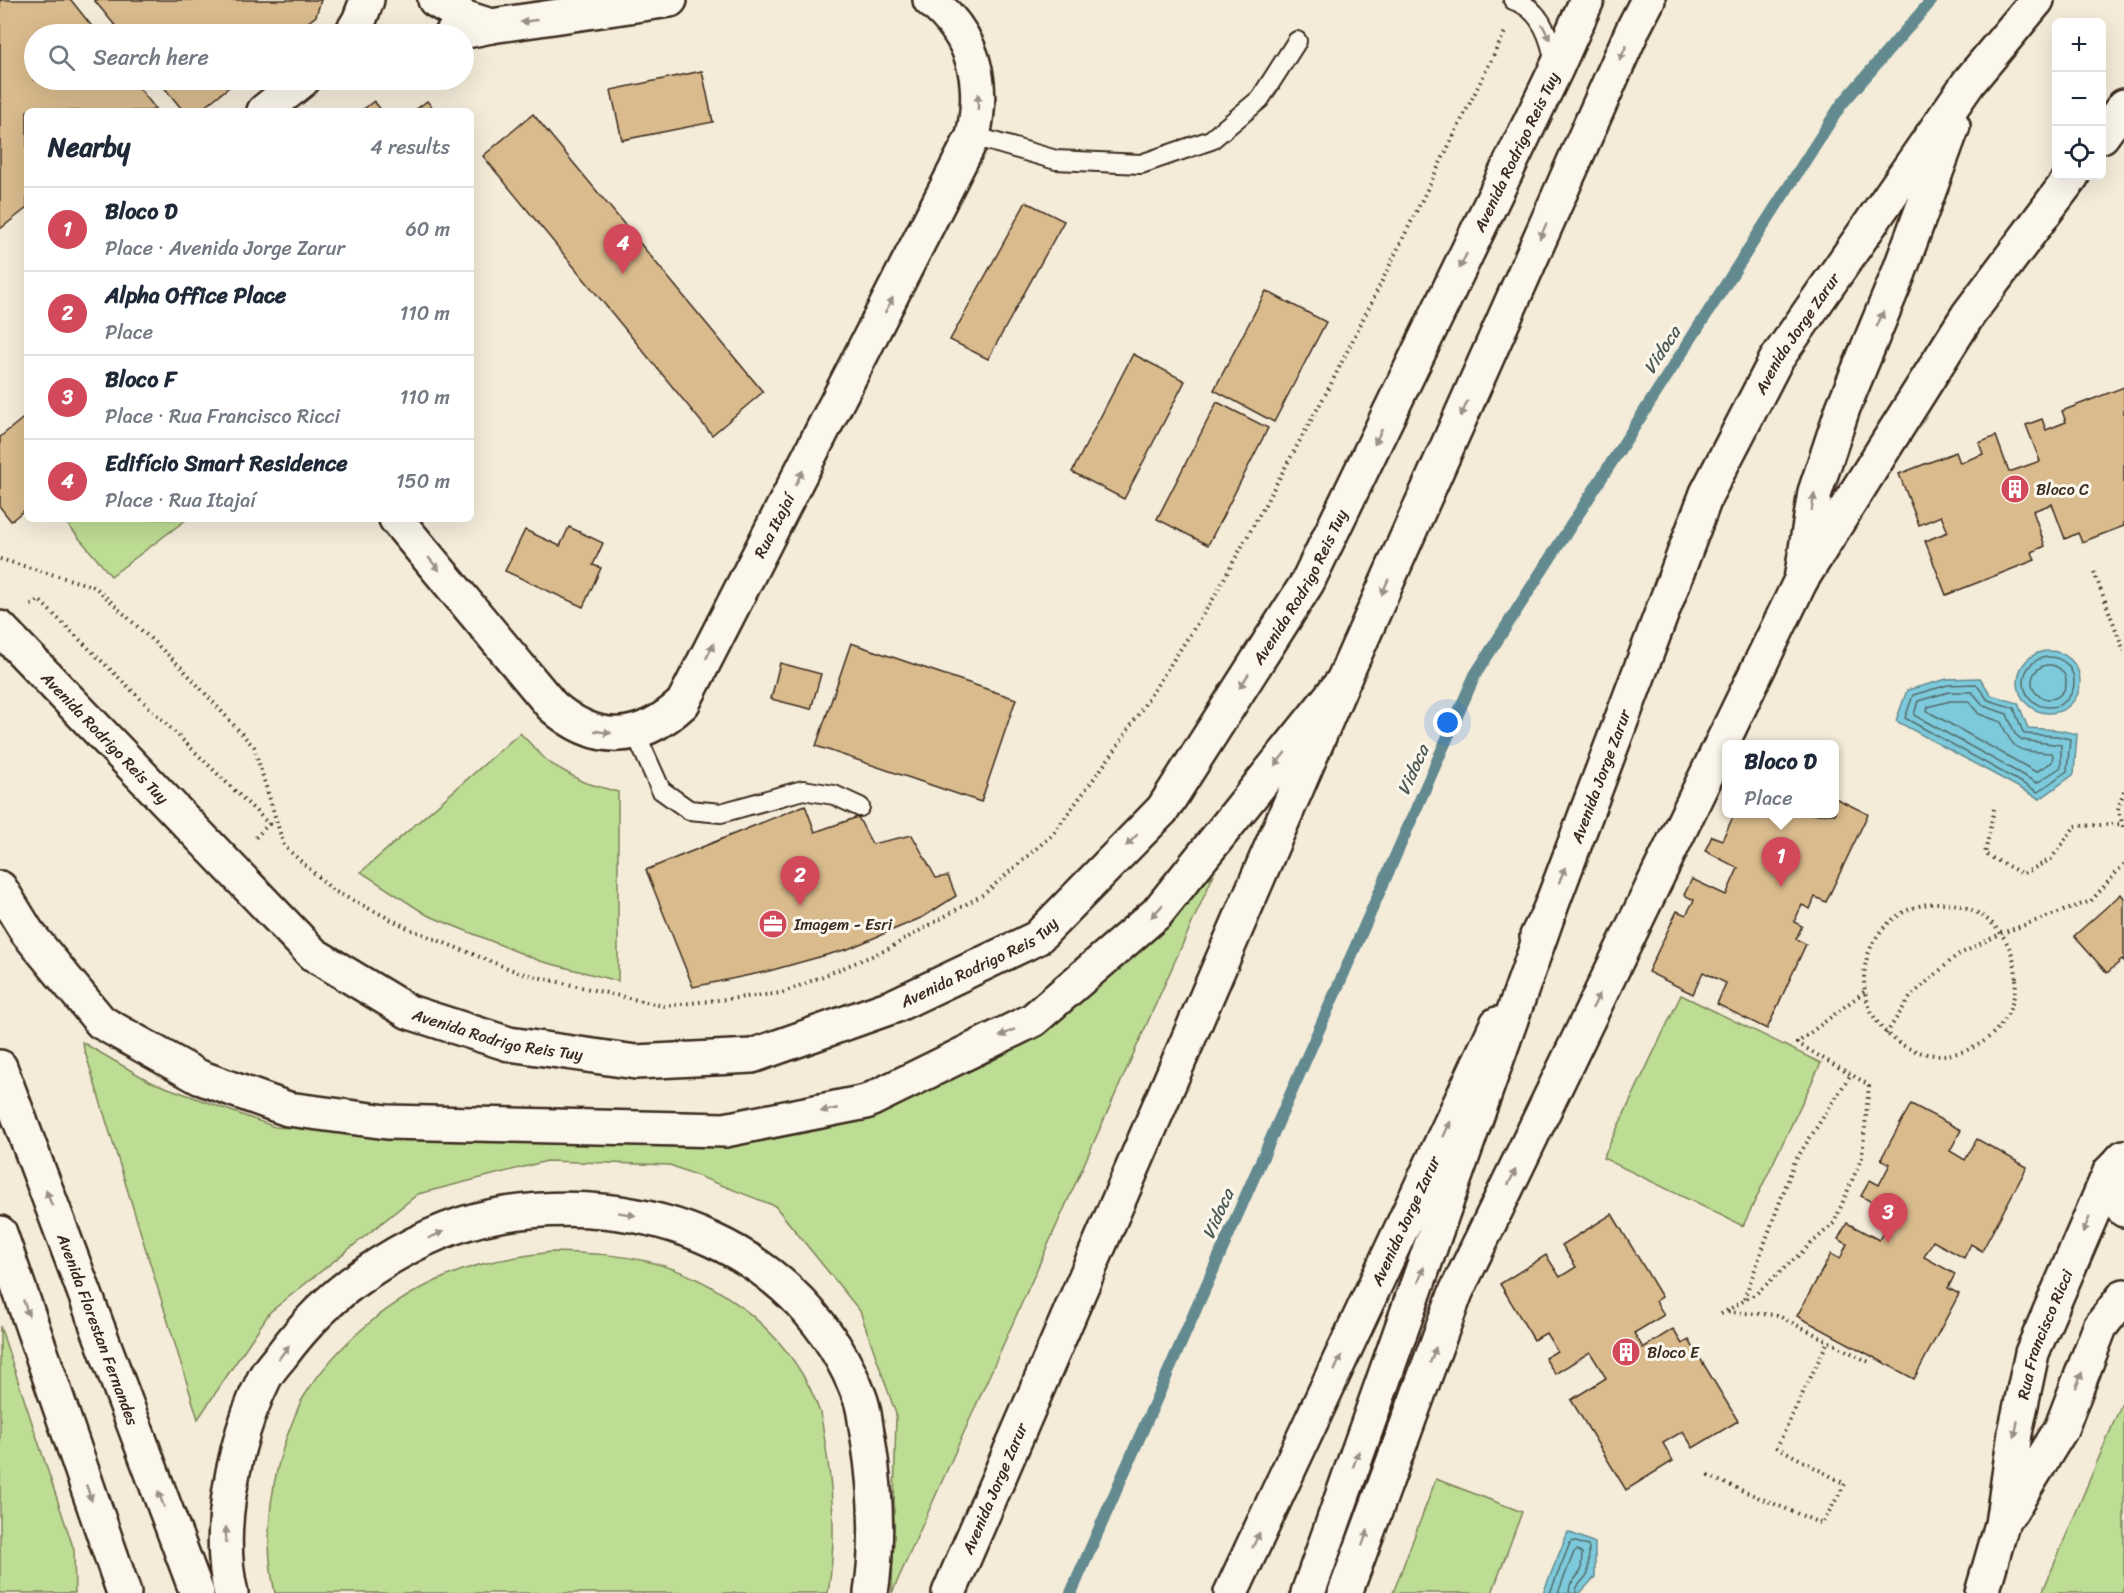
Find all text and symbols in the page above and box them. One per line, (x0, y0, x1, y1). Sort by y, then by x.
one-way arrow (519, 16, 538, 25)
map controls (2052, 18, 2106, 180)
button: + (2052, 18, 2106, 72)
search box (24, 24, 474, 90)
one-way arrow (1541, 24, 1551, 41)
text: Search here (93, 38, 209, 77)
icon: search (45, 41, 78, 74)
one-way arrow (1618, 44, 1627, 61)
street label: Avenida Rodrigo Reis Tuy (1464, 66, 1568, 238)
button: − (2052, 72, 2106, 126)
one-way arrow (974, 93, 983, 112)
text: Nearby (48, 124, 130, 170)
button: locate (2052, 126, 2106, 180)
text: 4 results (370, 130, 450, 165)
text: Bloco D (105, 192, 177, 231)
text: 1 (63, 212, 72, 247)
text: 60 m (405, 212, 450, 247)
one-way arrow (1539, 222, 1548, 239)
pin: 4 (604, 224, 642, 274)
text: Place · Avenida Jorge Zarur (105, 231, 345, 266)
one-way arrow (1458, 253, 1468, 270)
street label: Avenida Jorge Zarur (1746, 265, 1848, 400)
text: Alpha Office Place (105, 276, 286, 315)
text: 2 (62, 296, 73, 331)
text: 110 m (400, 296, 450, 331)
one-way arrow (884, 296, 893, 313)
one-way arrow (1876, 310, 1885, 328)
text: Place (105, 315, 153, 350)
water label: Vidoca (1634, 318, 1691, 381)
text: Bloco F (105, 360, 176, 399)
text: 3 (62, 380, 73, 415)
text: 110 m (400, 380, 450, 415)
text: Place · Rua Francisco Ricci (105, 399, 340, 434)
one-way arrow (1459, 400, 1468, 418)
one-way arrow (1373, 428, 1383, 445)
text: Edifício Smart Residence (105, 444, 348, 483)
text: 4 (61, 464, 74, 499)
text: 150 m (396, 464, 450, 499)
one-way arrow (794, 469, 804, 486)
building icon: Bloco C (1999, 473, 2031, 505)
place label: Bloco C (2036, 475, 2089, 504)
text: Place · Rua Itajaí (105, 483, 256, 518)
street label: Rua Itajaí (745, 486, 804, 563)
one-way arrow (1809, 492, 1818, 511)
street label: Avenida Rodrigo Reis Tuy (1244, 503, 1356, 671)
one-way arrow (427, 556, 440, 571)
one-way arrow (1379, 578, 1389, 596)
one-way arrow (705, 643, 715, 660)
street label: Avenida Rodrigo Reis Tuy (33, 664, 177, 811)
one-way arrow (1239, 673, 1250, 689)
street label: Avenida Jorge Zarur (1561, 704, 1639, 848)
your location (1433, 708, 1462, 737)
one-way arrow (594, 728, 613, 737)
water label: Vidoca (1388, 738, 1439, 800)
popup (1722, 740, 1839, 818)
text: Bloco D (1744, 742, 1817, 781)
one-way arrow (1274, 752, 1287, 767)
text: Place (1744, 781, 1792, 816)
one-way arrow (1126, 832, 1140, 846)
pin: 1 (1762, 838, 1800, 887)
pin: 2 (780, 856, 820, 906)
one-way arrow (1558, 866, 1568, 884)
one-way arrow (1151, 904, 1165, 918)
office icon: Imagem - Esri (757, 908, 789, 940)
street label: Avenida Rodrigo Reis Tuy (894, 909, 1065, 1016)
place label: Imagem - Esri (793, 910, 893, 939)
one-way arrow (1592, 993, 1601, 1010)
street label: Avenida Rodrigo Reis Tuy (408, 999, 586, 1069)
one-way arrow (998, 1028, 1016, 1038)
one-way arrow (819, 1106, 838, 1115)
one-way arrow (1443, 1121, 1452, 1138)
street label: Avenida Jorge Zarur (1362, 1149, 1449, 1291)
one-way arrow (1506, 1168, 1516, 1186)
water label: Vidoca (1193, 1182, 1244, 1244)
one-way arrow (44, 1189, 53, 1207)
pin: 3 (1868, 1194, 1908, 1243)
one-way arrow (618, 1210, 637, 1219)
one-way arrow (2082, 1217, 2091, 1234)
street label: Avenida Florestan Fernandes (49, 1228, 148, 1430)
one-way arrow (427, 1230, 445, 1240)
street label: Rua Francisco Ricci (2008, 1264, 2081, 1402)
one-way arrow (1417, 1266, 1427, 1284)
one-way arrow (21, 1299, 31, 1317)
building icon: Bloco E (1610, 1336, 1642, 1368)
place label: Bloco E (1647, 1338, 1700, 1367)
one-way arrow (277, 1345, 289, 1360)
one-way arrow (1428, 1346, 1438, 1364)
one-way arrow (1334, 1355, 1343, 1372)
one-way arrow (2075, 1371, 2085, 1389)
street label: Avenida Jorge Zarur (953, 1417, 1036, 1560)
one-way arrow (2011, 1419, 2020, 1438)
one-way arrow (1351, 1450, 1361, 1468)
one-way arrow (85, 1484, 95, 1502)
one-way arrow (156, 1490, 166, 1508)
one-way arrow (221, 1525, 231, 1544)
one-way arrow (1361, 1529, 1371, 1547)
one-way arrow (1251, 1531, 1260, 1548)

